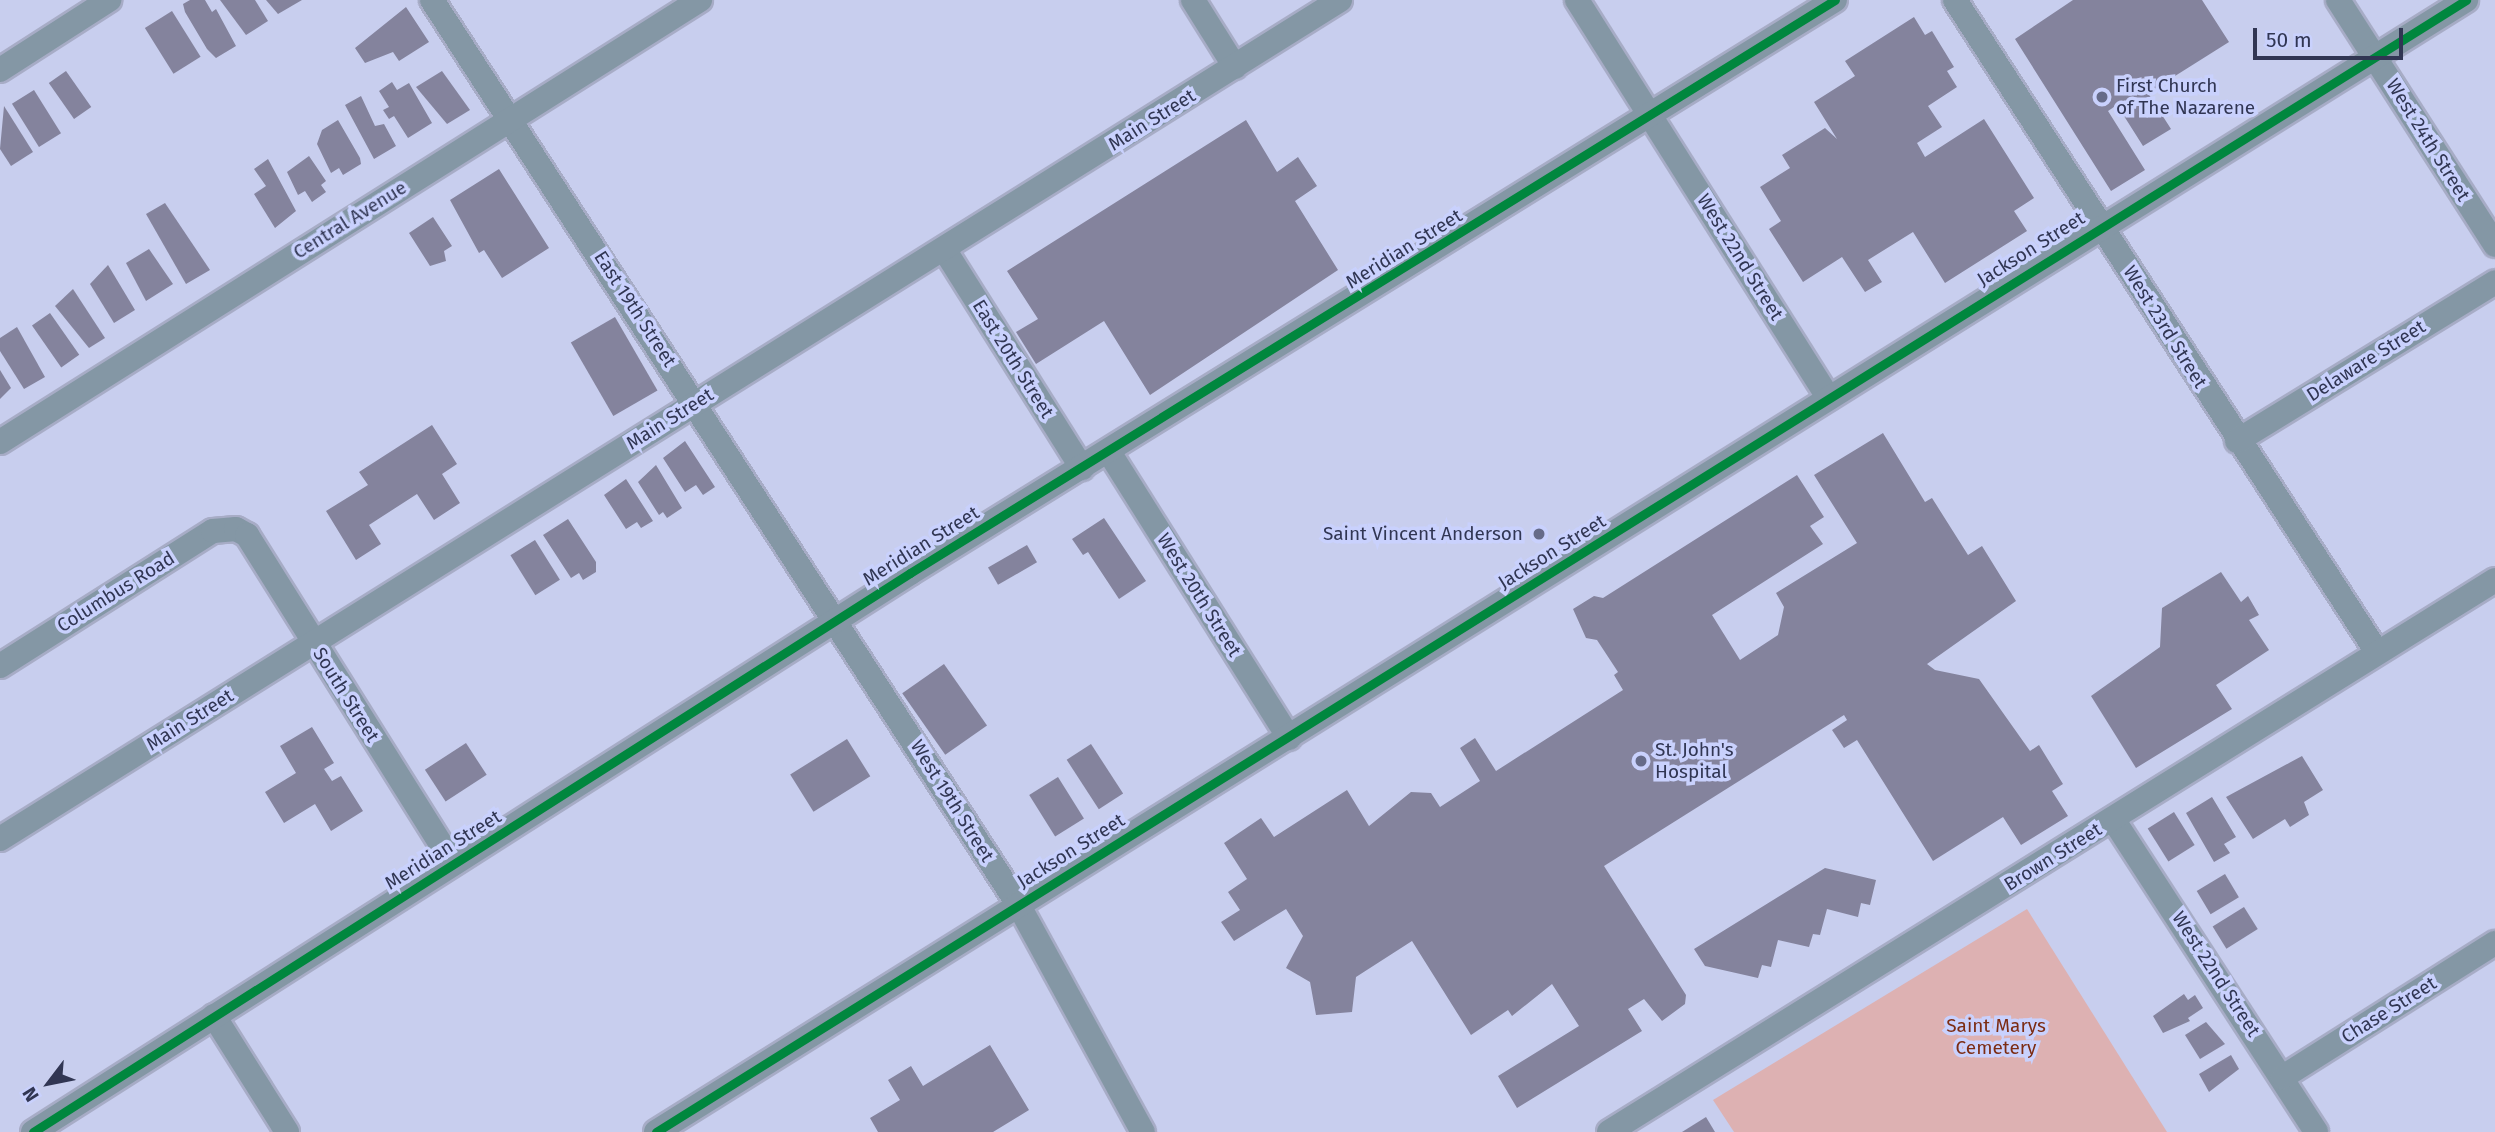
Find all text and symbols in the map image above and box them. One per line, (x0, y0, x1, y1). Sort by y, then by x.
scale bar (2257, 14, 2408, 58)
text: 50 m (2266, 27, 2312, 53)
place label: First Church of The Nazarene (2116, 75, 2255, 119)
street label: West 24th Street (2381, 75, 2475, 205)
street label: Main Street (1104, 84, 1200, 156)
marker: First Church of The Nazarene (2094, 89, 2110, 105)
street label: Central Avenue (289, 176, 411, 264)
street label: West 22nd Street (1692, 190, 1788, 324)
street label: Meridian Street (1342, 204, 1466, 294)
street label: Jackson Street (1973, 207, 2089, 291)
street label: East 19th Street (589, 247, 681, 371)
street label: West 23rd Street (2118, 262, 2212, 392)
street label: East 20th Street (967, 296, 1059, 422)
street label: Delaware Street (2302, 315, 2430, 407)
street label: Main Street (622, 383, 718, 455)
street label: Meridian Street (859, 501, 983, 591)
street label: Jackson Street (1494, 510, 1610, 594)
place label: Saint Vincent Anderson (1323, 523, 1523, 545)
marker: Saint Vincent Anderson (1529, 524, 1549, 544)
street label: West 20th Street (1152, 529, 1246, 661)
street label: Columbus Road (53, 547, 179, 637)
street label: South Street (308, 644, 384, 746)
street label: Main Street (142, 684, 238, 756)
street label: West 19th Street (905, 736, 999, 866)
place label: St. John's Hospital (1655, 739, 1734, 783)
marker: St. John's Hospital (1633, 753, 1649, 769)
street label: Meridian Street (381, 805, 505, 895)
street label: Jackson Street (1013, 809, 1129, 893)
street label: Brown Street (2000, 818, 2106, 896)
street label: West 22nd Street (2167, 907, 2265, 1041)
street label: Chase Street (2337, 972, 2441, 1048)
park label: Saint Marys Cemetery (1946, 1015, 2046, 1059)
north arrow (14, 1048, 84, 1118)
text: N (18, 1083, 44, 1106)

